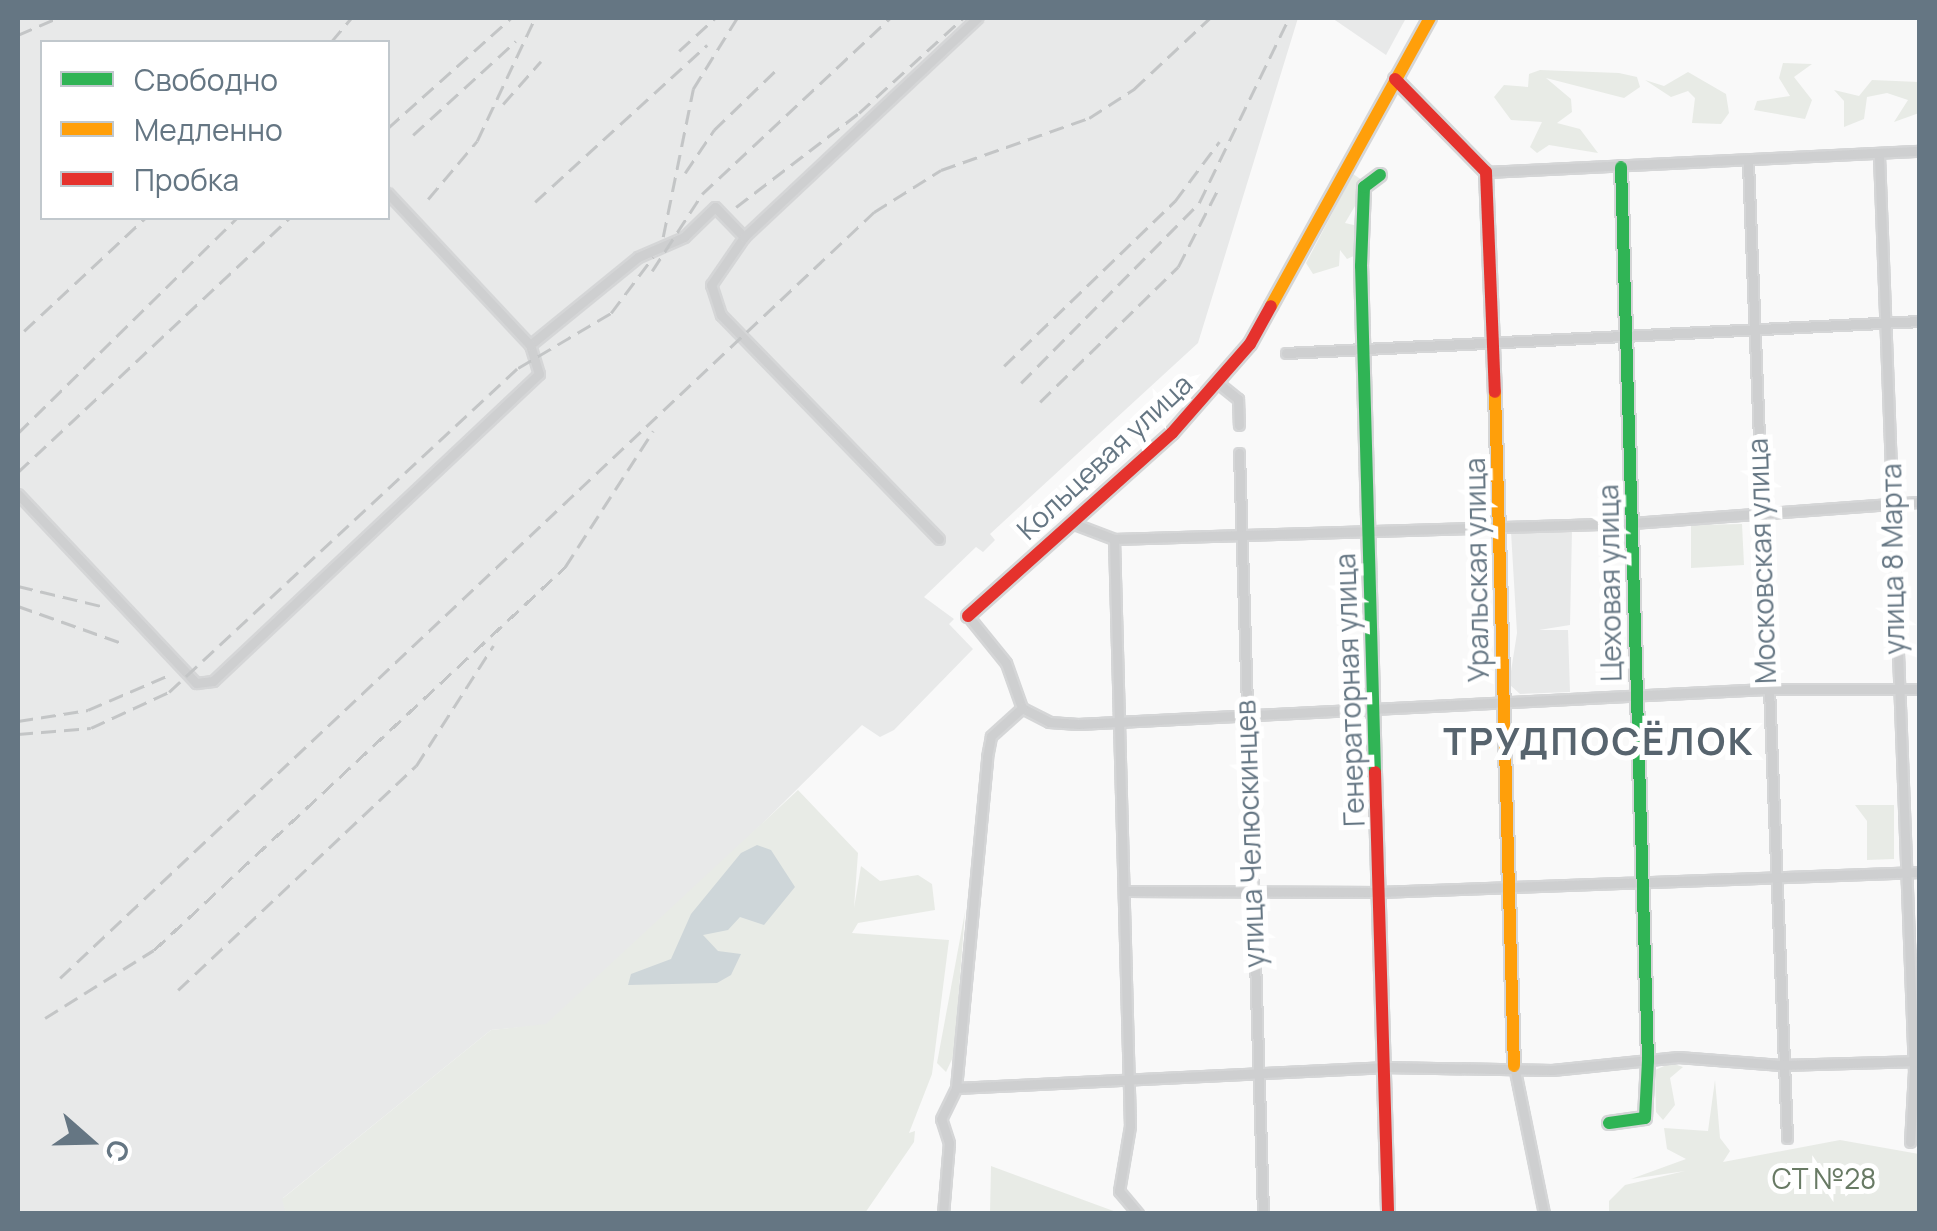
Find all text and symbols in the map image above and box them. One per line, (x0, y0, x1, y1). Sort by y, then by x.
legend (40, 40, 390, 220)
text: Свободно (134, 59, 278, 100)
text: Медленно (134, 109, 283, 150)
text: Пробка (134, 159, 239, 200)
street label: Кольцевая улица (1009, 366, 1199, 546)
street label: Московская улица (1740, 438, 1782, 684)
street label: Уральская улица (1457, 457, 1495, 683)
street label: улица 8 Марта (1874, 463, 1910, 655)
street label: Цеховая улица (1590, 484, 1628, 682)
street label: Генераторная улица (1327, 553, 1371, 827)
street label: улица Челюскинцев (1228, 700, 1270, 968)
district label: ТРУДПОСЁЛОК (1443, 718, 1755, 764)
north arrow (40, 1091, 140, 1191)
text: С (97, 1135, 140, 1167)
park label: СТ №28 (1771, 1161, 1877, 1195)

